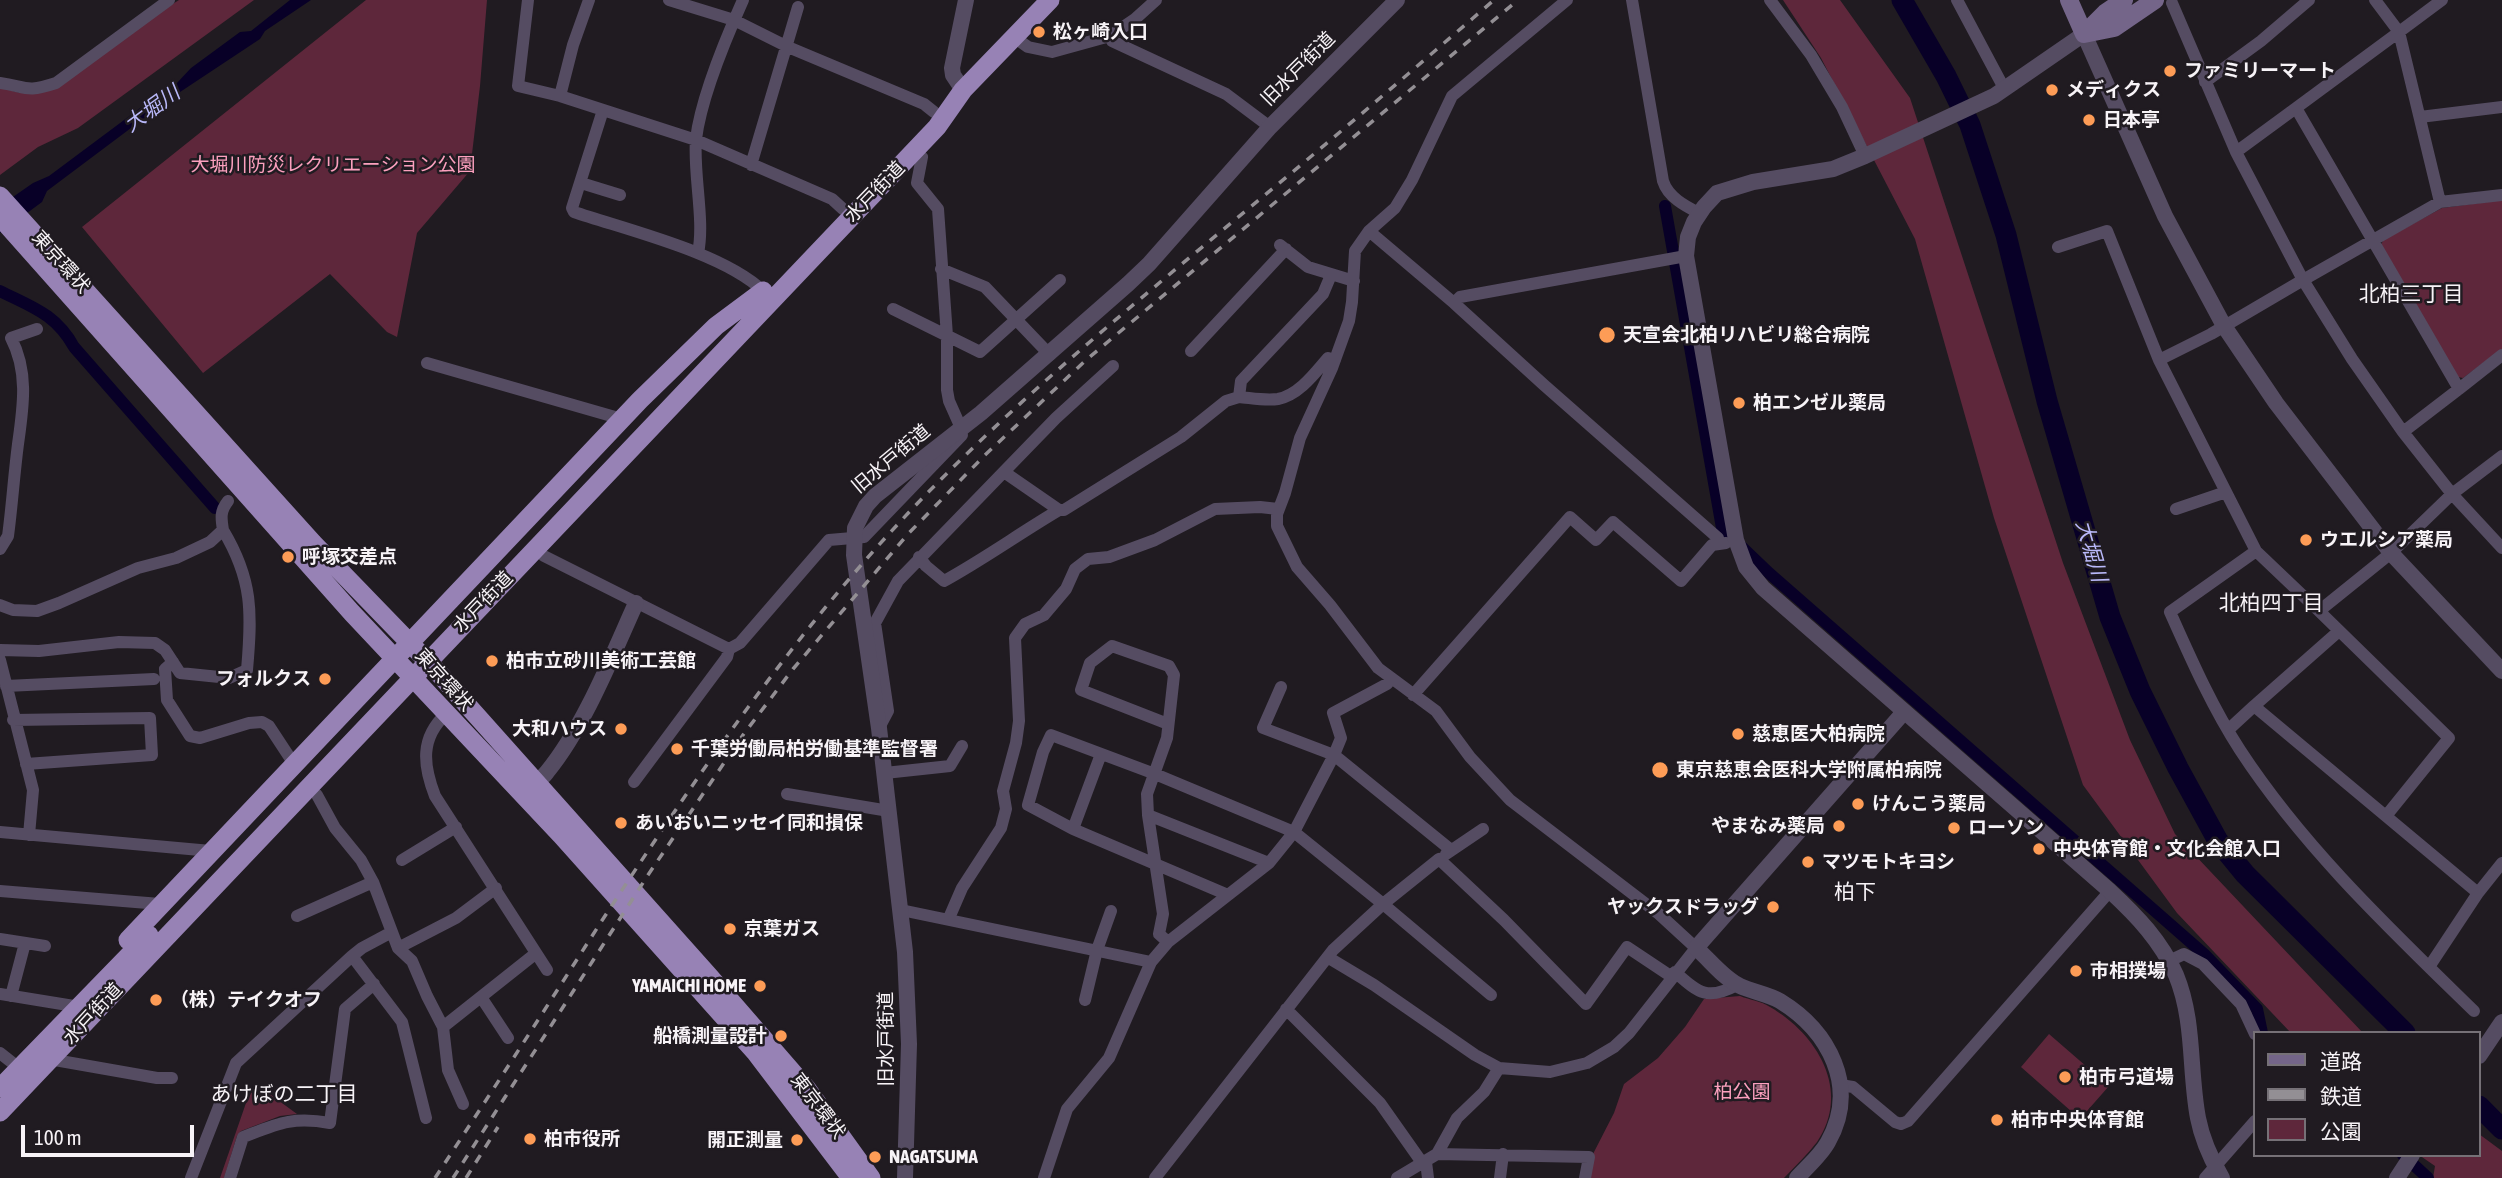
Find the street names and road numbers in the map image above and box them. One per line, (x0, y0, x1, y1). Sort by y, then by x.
street label: 旧水戸街道 (1256, 27, 1340, 111)
street label: 水戸街道 (840, 157, 910, 227)
street label: 東京環状 (27, 226, 95, 298)
street label: 旧水戸街道 (847, 420, 935, 498)
street label: 水戸街道 (448, 567, 518, 637)
street label: 東京環状 (410, 644, 478, 716)
street label: 水戸街道 (59, 978, 127, 1050)
street label: 旧水戸街道 (875, 992, 897, 1086)
street label: 東京環状 (786, 1069, 850, 1143)

